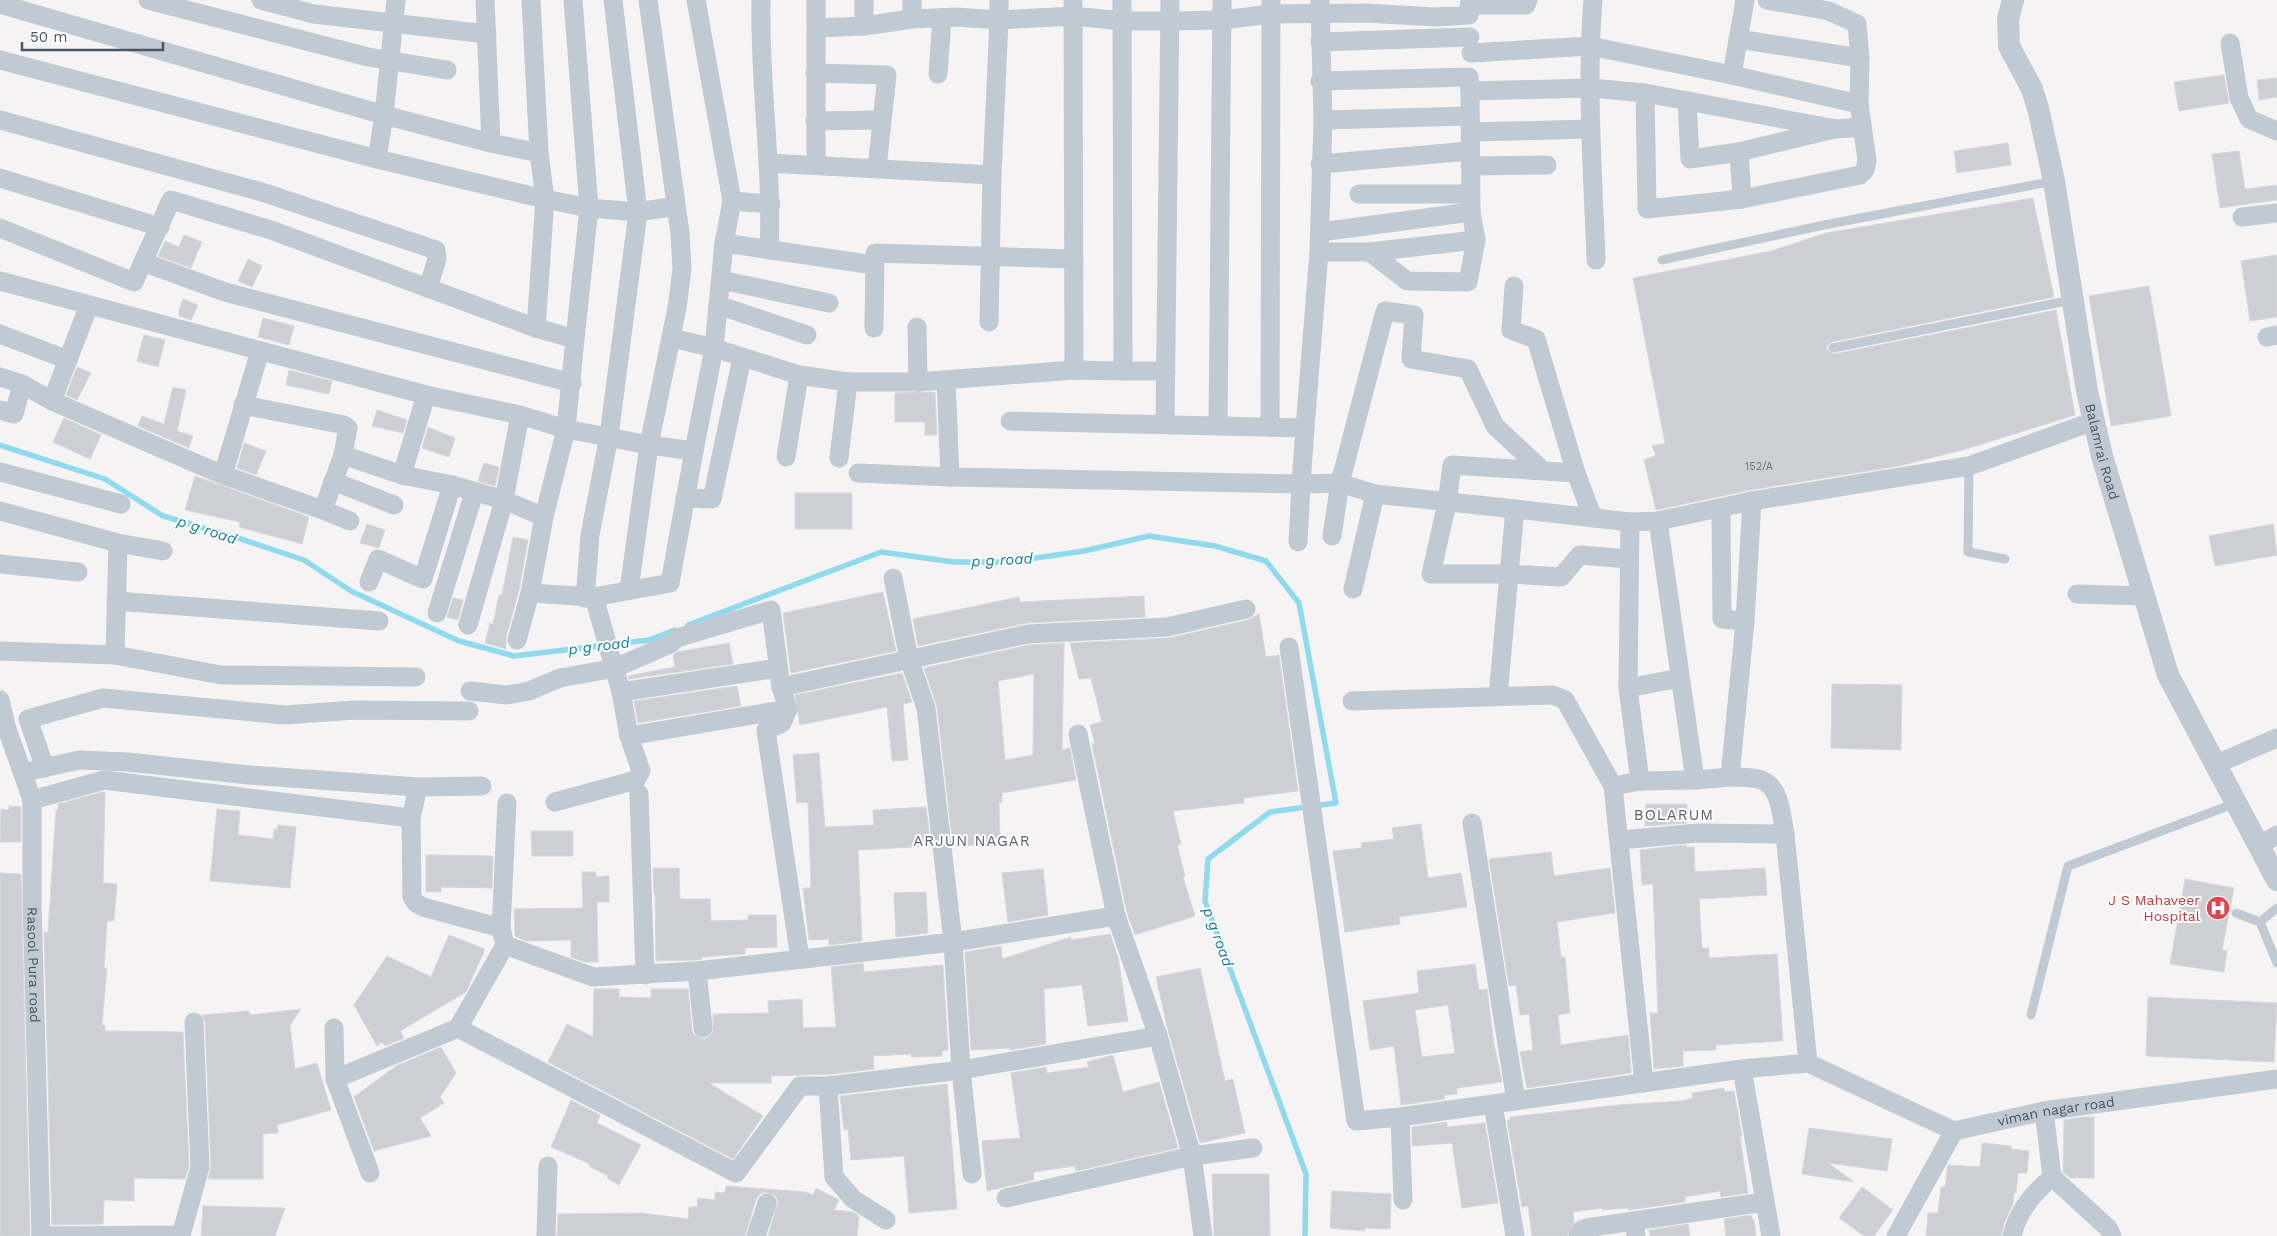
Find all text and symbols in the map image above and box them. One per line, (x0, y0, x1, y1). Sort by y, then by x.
scale bar (22, 20, 164, 52)
text: 50 m (30, 28, 67, 46)
street label: Balamrai Road (2082, 402, 2123, 501)
house number: 152/A (1745, 460, 1773, 473)
water label: p g road (174, 512, 240, 548)
water label: p g road (970, 549, 1034, 571)
water label: p g road (566, 633, 631, 659)
district label: BOLARUM (1634, 806, 1714, 824)
district label: ARJUN NAGAR (913, 832, 1031, 850)
place label: J S Mahaveer Hospital (2108, 892, 2201, 924)
hospital icon: J S Mahaveer Hospital (2205, 895, 2231, 921)
water label: p g road (1199, 904, 1237, 970)
street label: Rasool Pura road (24, 907, 43, 1023)
street label: viman nagar road (1996, 1093, 2116, 1129)

